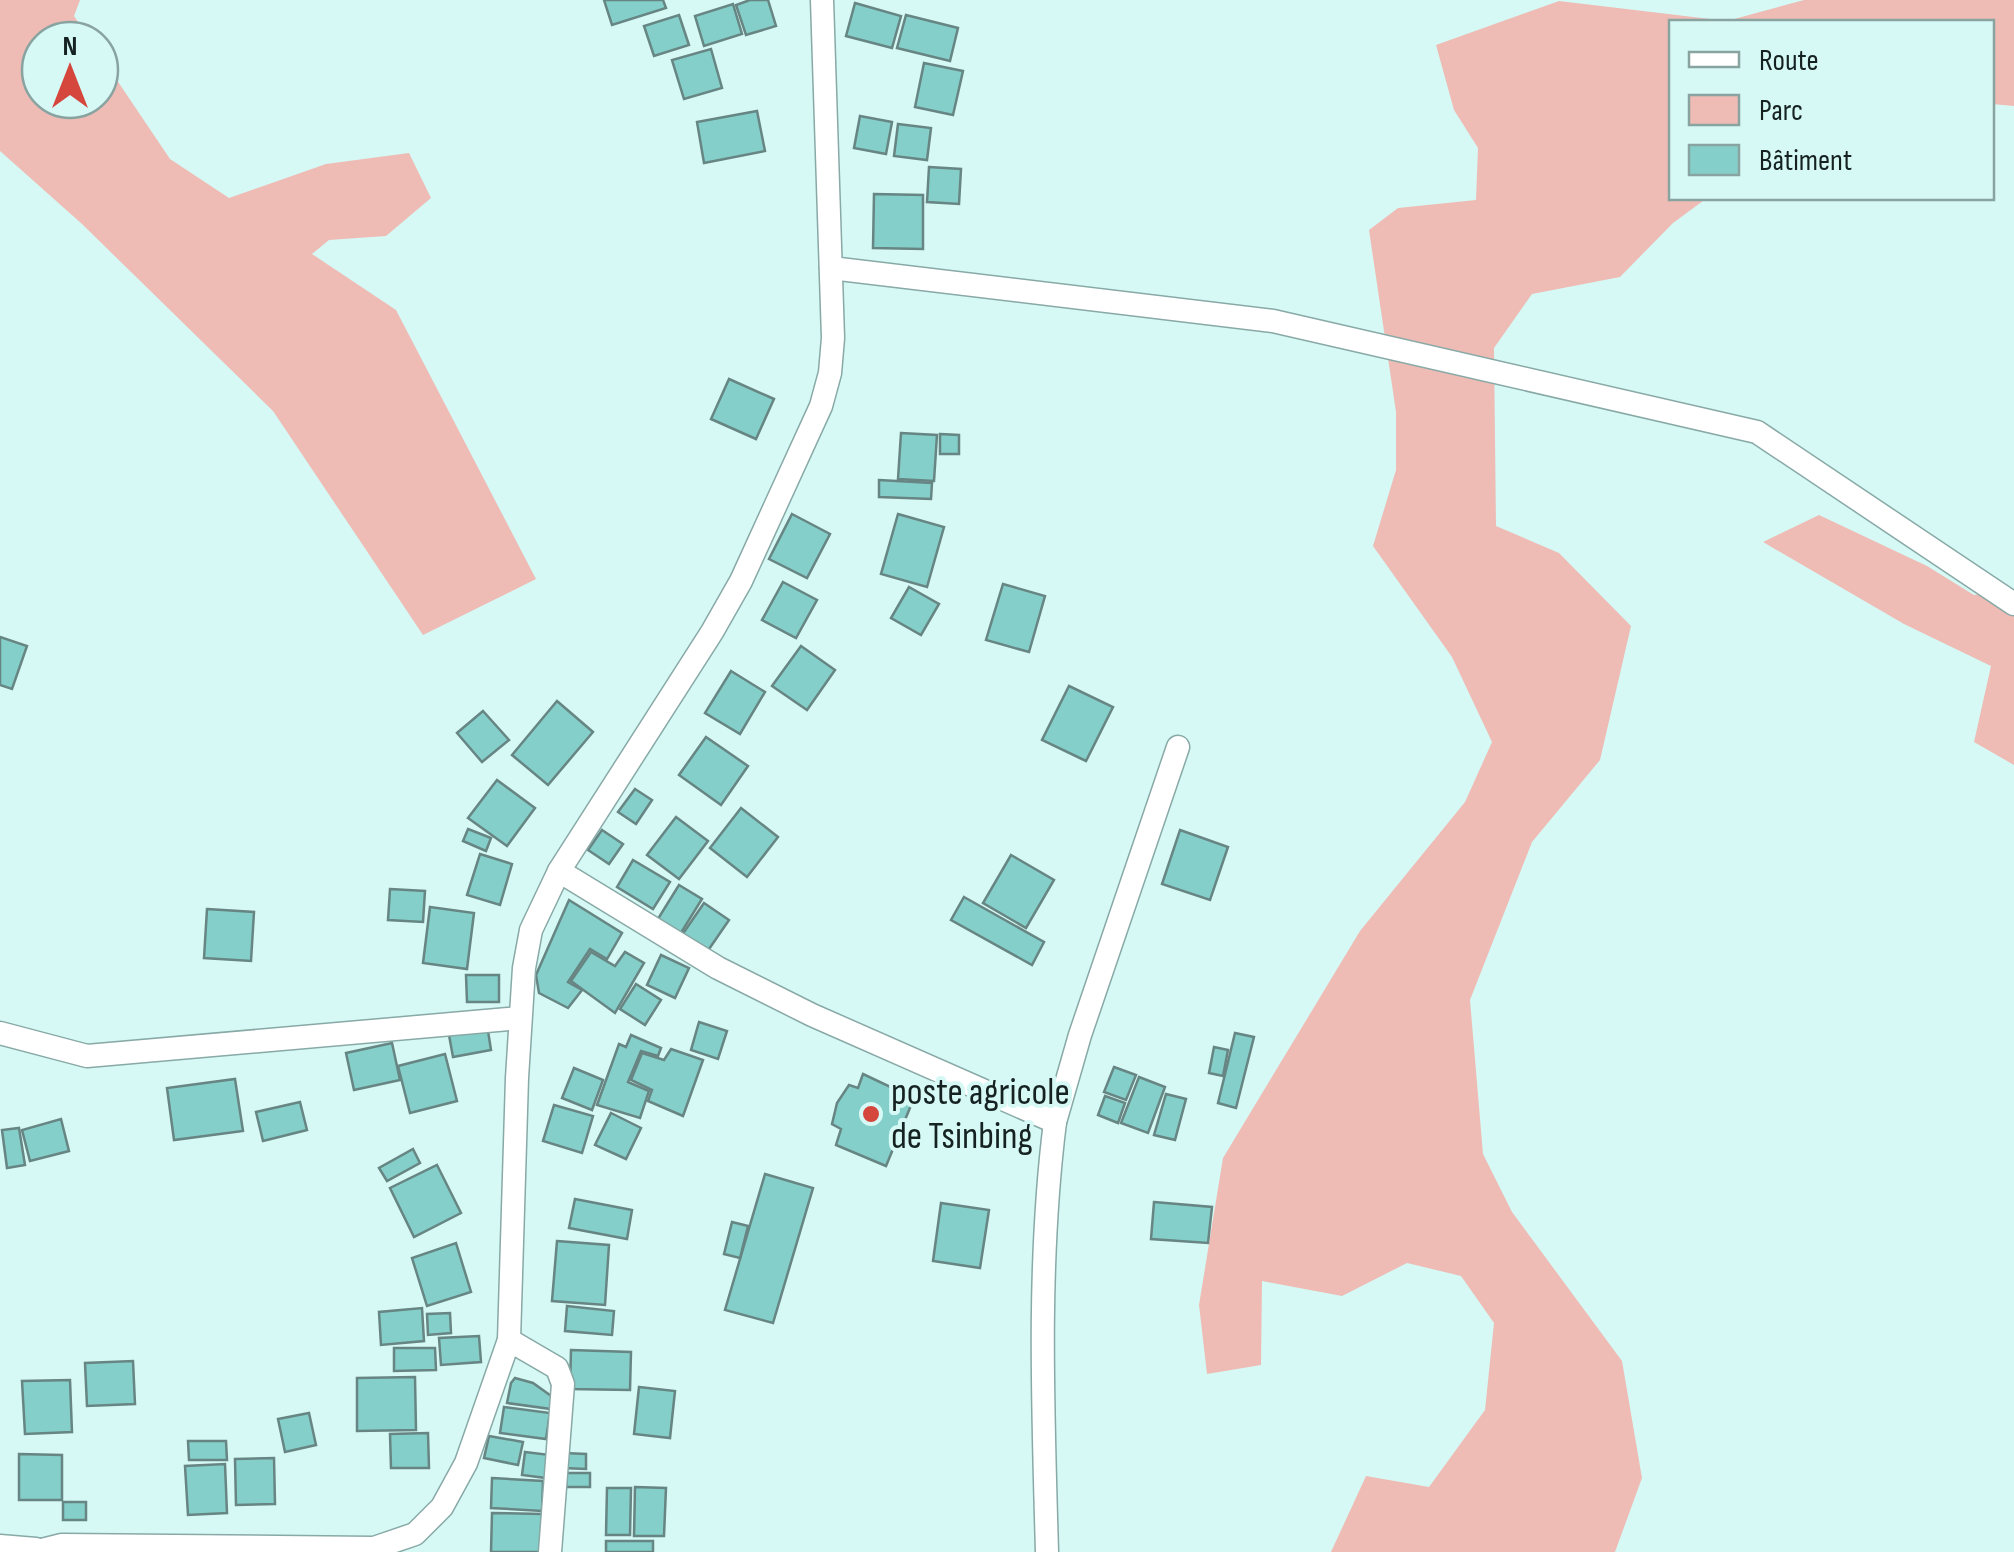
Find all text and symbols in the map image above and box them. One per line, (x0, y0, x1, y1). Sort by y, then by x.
north arrow (20, 20, 120, 120)
legend (1669, 20, 1994, 200)
text: N (63, 30, 77, 63)
text: Route (1759, 43, 1818, 79)
text: Parc (1759, 93, 1803, 129)
text: Bâtiment (1759, 143, 1852, 179)
place label: poste agricole de Tsinbing (891, 1070, 1070, 1159)
marker: poste agricole de Tsinbing (860, 1103, 882, 1125)

